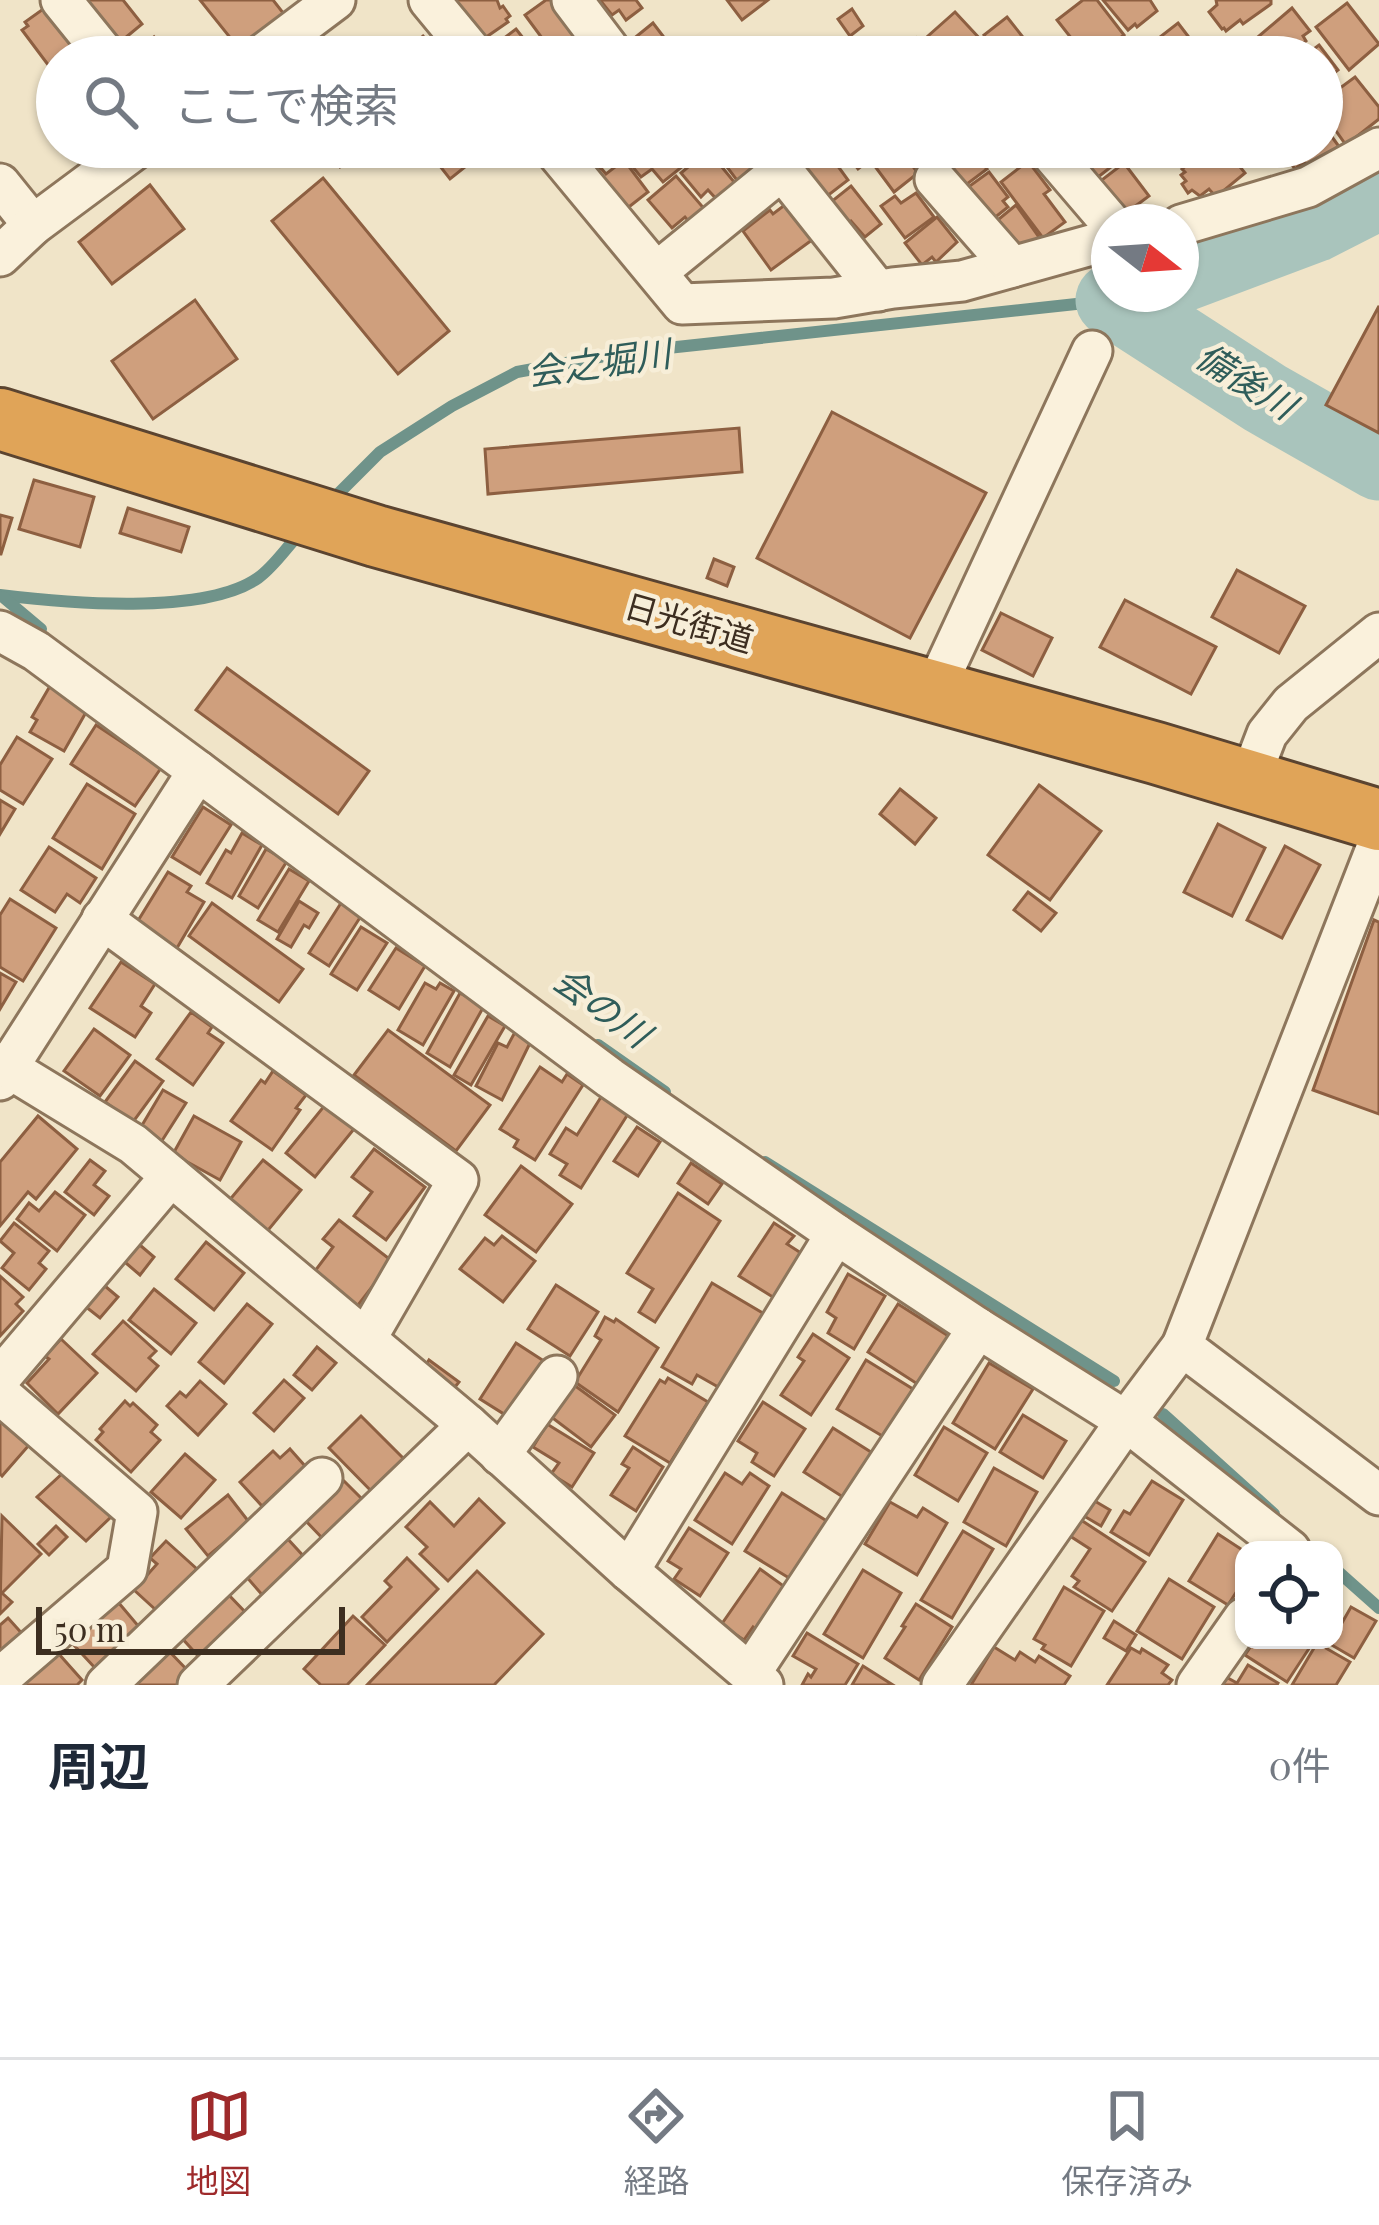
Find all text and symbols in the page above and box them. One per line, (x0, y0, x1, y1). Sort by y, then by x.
search box (36, 36, 1343, 168)
icon: search (78, 69, 144, 135)
text: ここで検索 (174, 73, 399, 133)
north arrow (1091, 204, 1199, 312)
water label: 会之堀川 (524, 327, 677, 395)
water label: 備後川 (1189, 330, 1309, 430)
street label: 日光街道 (620, 582, 759, 660)
water label: 会の川 (545, 954, 664, 1059)
map controls (1235, 1541, 1343, 1649)
button: locate (1235, 1541, 1343, 1649)
scale bar (36, 1601, 345, 1654)
text: 50 m (54, 1606, 125, 1650)
text: 周辺 (48, 1730, 150, 1798)
text: 0件 (1269, 1738, 1331, 1790)
tab: 地図 (186, 2083, 252, 2203)
tab: 経路 (623, 2083, 689, 2203)
tab: 保存済み (1061, 2083, 1193, 2203)

